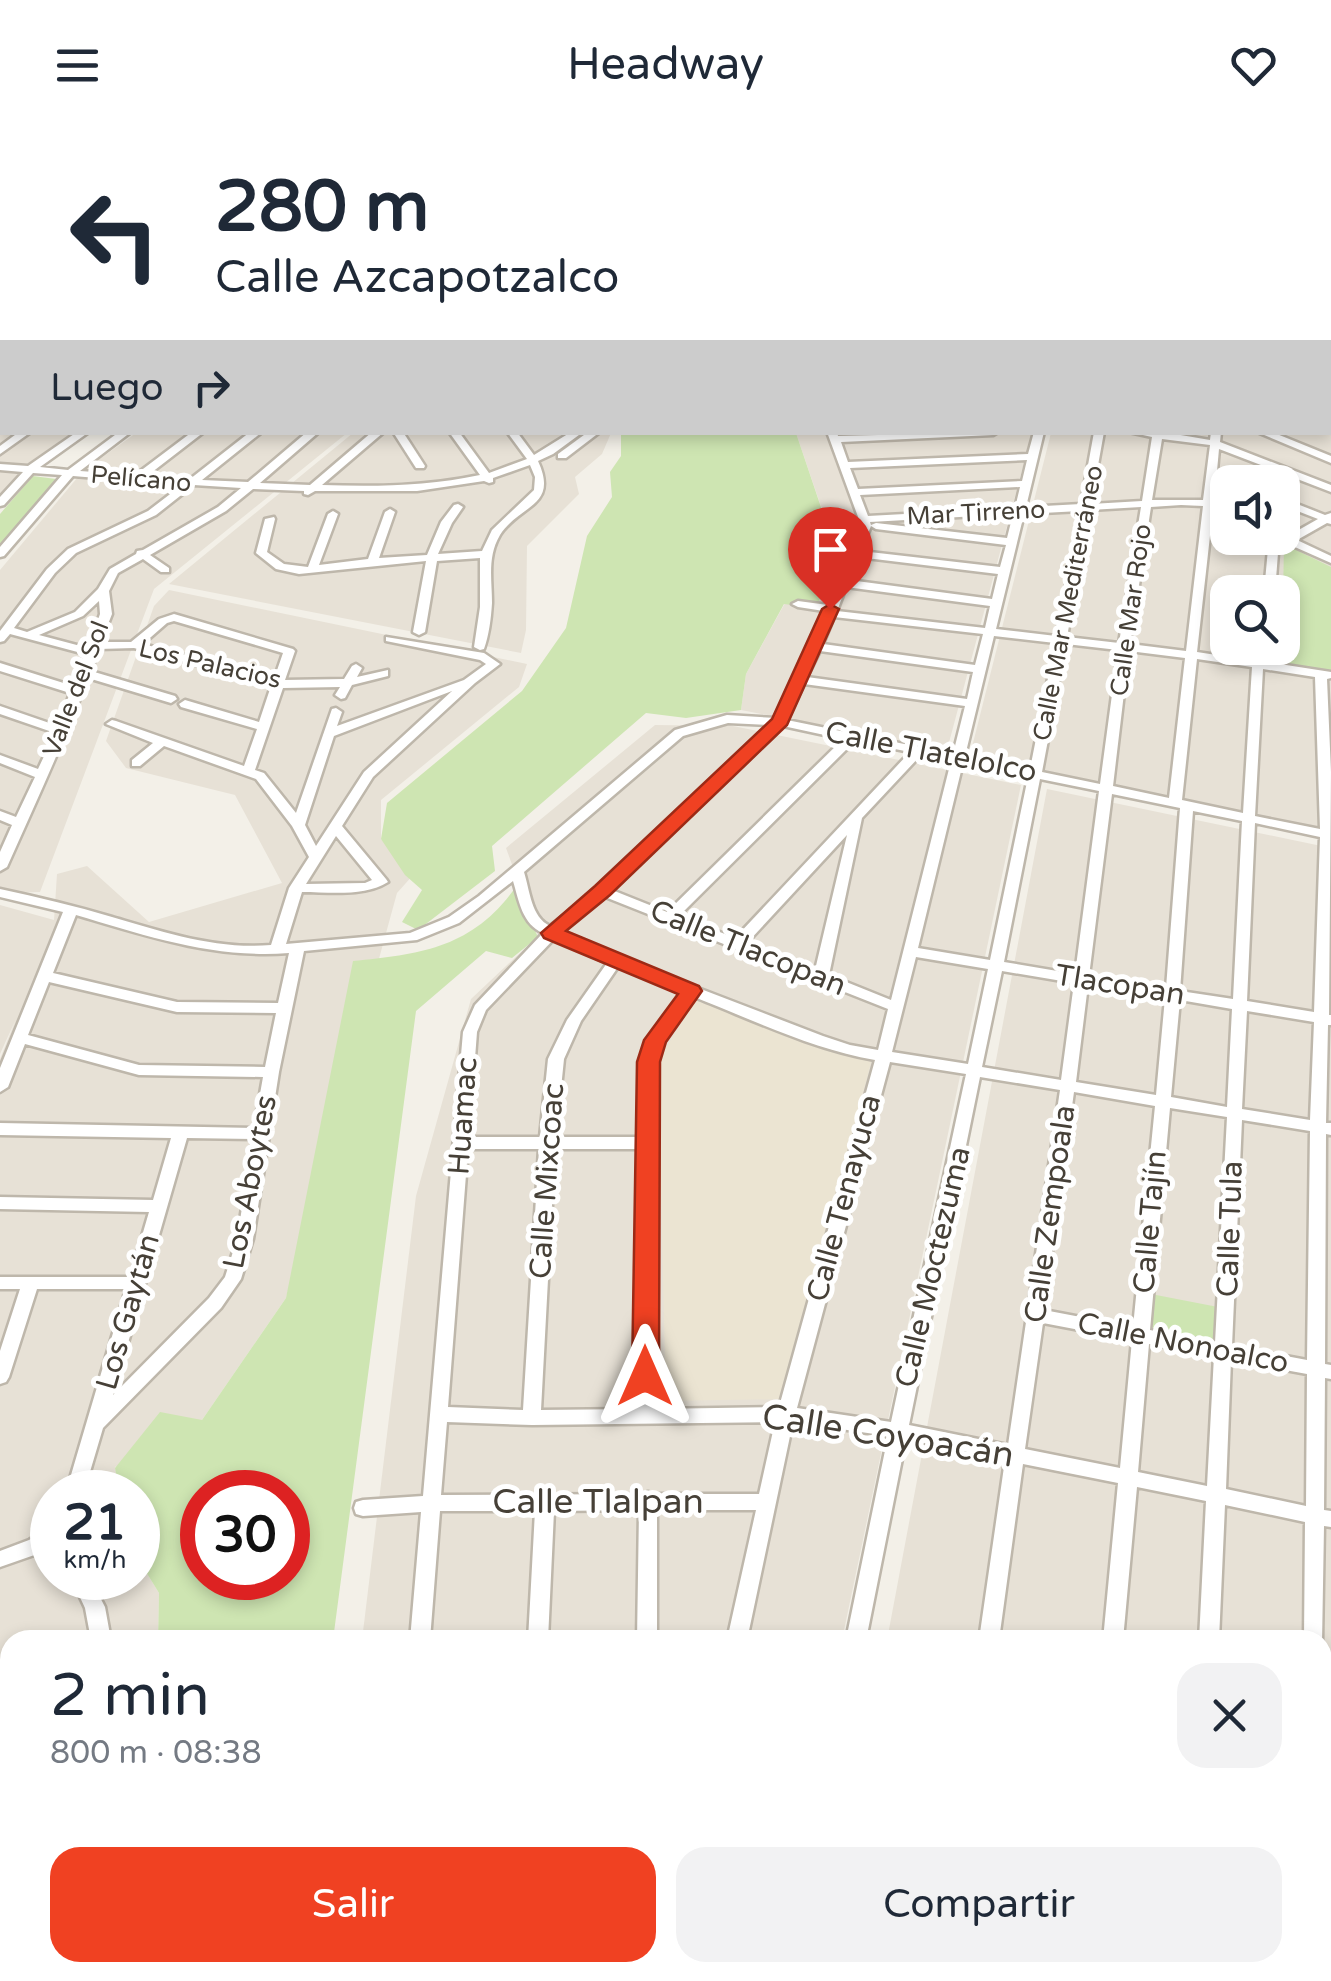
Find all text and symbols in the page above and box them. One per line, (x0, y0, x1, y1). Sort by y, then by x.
icon: menu (50, 38, 105, 93)
text: Headway (567, 38, 764, 92)
icon: heart (1226, 38, 1281, 93)
text: 280 m (215, 166, 429, 250)
icon: left (50, 170, 180, 300)
text: Calle Azcapotzalco (215, 251, 619, 305)
icon: right (184, 360, 239, 415)
text: Luego (50, 365, 164, 411)
street label: Pelícano (89, 460, 193, 498)
street label: Calle Mar Mediterráneo (1027, 463, 1109, 743)
map controls (1210, 465, 1300, 665)
button: sound (1210, 465, 1300, 555)
street label: Mar Tirreno (906, 494, 1046, 532)
pin (788, 507, 873, 610)
icon: arrive (803, 522, 858, 577)
street label: Calle Mar Rojo (1104, 522, 1158, 698)
button: search (1210, 575, 1300, 665)
street label: Valle del Sol (36, 617, 116, 761)
street label: Los Palacios (136, 633, 284, 695)
street label: Calle Tlatelolco (822, 713, 1040, 791)
street label: Calle Tlacopan (645, 892, 851, 1004)
street label: Tlacopan (1053, 957, 1187, 1013)
street label: Huamac (440, 1056, 486, 1176)
street label: Calle Mixcoac (522, 1082, 572, 1280)
street label: Calle Tenayuca (799, 1090, 889, 1306)
street label: Los Aboytes (215, 1092, 285, 1272)
street label: Calle Zempoala (1016, 1103, 1084, 1325)
street label: Calle Moctezuma (887, 1143, 979, 1391)
street label: Calle Tajín (1125, 1149, 1175, 1295)
street label: Calle Tula (1209, 1160, 1251, 1298)
street label: Los Gaytán (88, 1230, 168, 1394)
street label: Calle Nonoalco (1074, 1304, 1292, 1382)
position arrow (593, 1324, 697, 1428)
street label: Calle Coyoacán (759, 1395, 1017, 1477)
speed limit sign: 30 (180, 1470, 310, 1600)
street label: Calle Tlalpan (492, 1481, 704, 1523)
text: 21 (64, 1493, 126, 1553)
text: km/h (64, 1545, 126, 1575)
text: 2 min (50, 1660, 210, 1732)
button: close (1177, 1663, 1282, 1768)
text: 800 m · 08:38 (50, 1734, 262, 1772)
button: Salir (50, 1847, 656, 1962)
button: Compartir (676, 1847, 1282, 1962)

